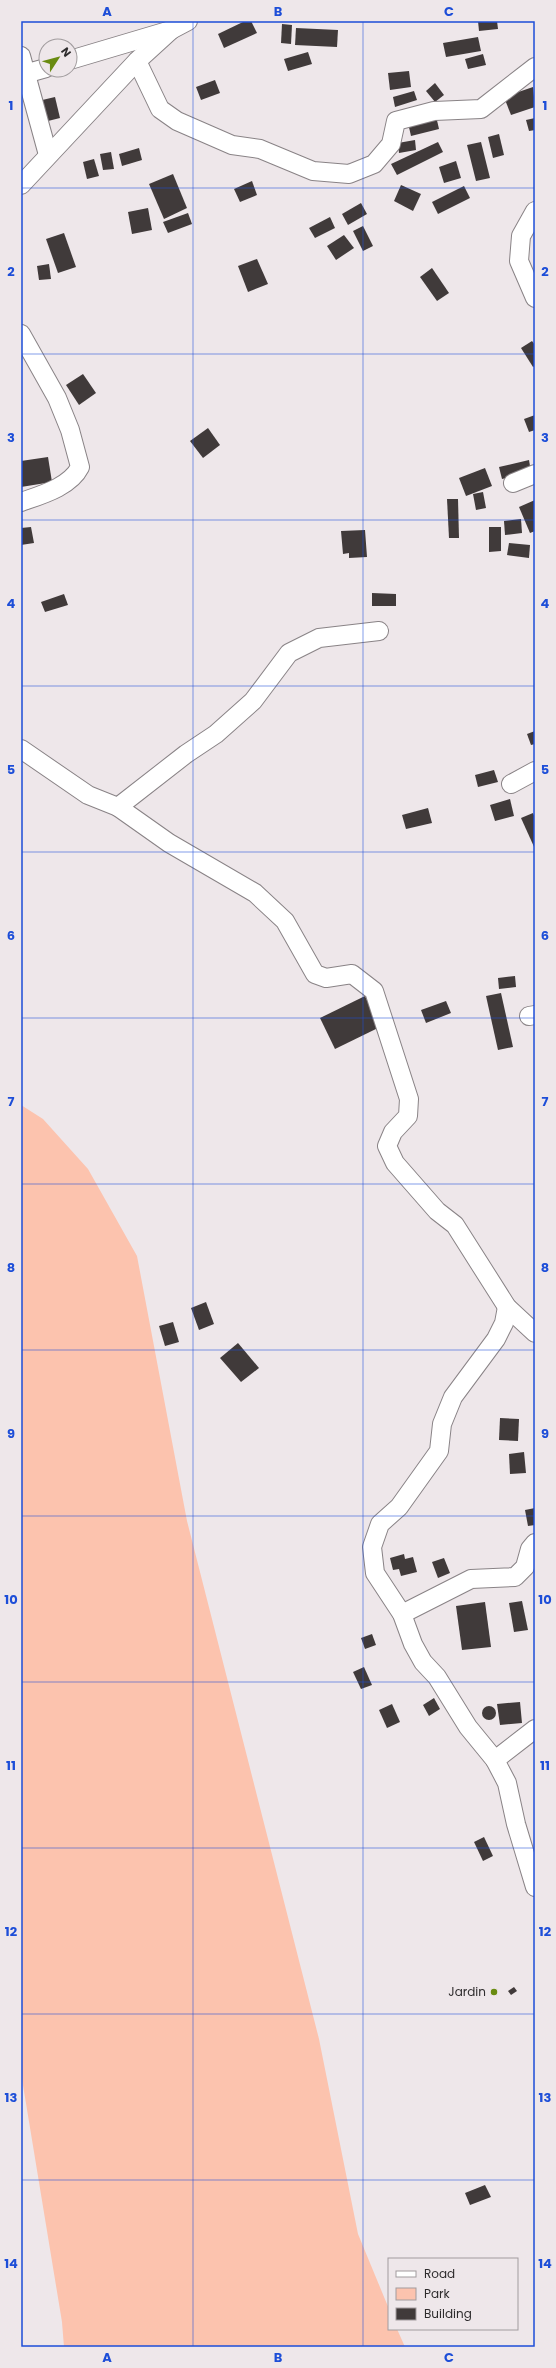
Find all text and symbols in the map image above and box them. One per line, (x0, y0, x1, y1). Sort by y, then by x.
text: A (102, 2, 112, 21)
text: B (274, 2, 283, 21)
text: C (444, 2, 454, 21)
north arrow (38, 38, 78, 78)
text: N (57, 44, 75, 60)
text: 1 (9, 96, 13, 115)
text: 1 (543, 96, 547, 115)
text: 2 (7, 262, 15, 281)
text: 2 (541, 262, 549, 281)
text: 3 (7, 428, 15, 447)
text: 3 (541, 428, 549, 447)
text: 4 (7, 594, 16, 613)
text: 4 (541, 594, 550, 613)
text: 5 (7, 760, 15, 779)
text: 5 (541, 760, 549, 779)
text: 6 (7, 926, 15, 945)
text: 6 (541, 926, 549, 945)
text: 7 (8, 1092, 15, 1111)
text: 7 (542, 1092, 549, 1111)
text: 8 (7, 1258, 15, 1277)
text: 8 (541, 1258, 549, 1277)
text: 9 (7, 1424, 15, 1443)
text: 9 (541, 1424, 549, 1443)
text: 10 (4, 1590, 18, 1609)
text: 10 (538, 1590, 552, 1609)
text: 11 (6, 1756, 16, 1775)
text: 11 (540, 1756, 550, 1775)
text: 12 (5, 1922, 18, 1941)
text: 12 (539, 1922, 552, 1941)
place label: Jardin (448, 1983, 486, 2000)
marker: Jardin (489, 1987, 499, 1997)
text: 13 (5, 2088, 18, 2107)
text: 13 (539, 2088, 552, 2107)
text: 14 (4, 2254, 18, 2273)
text: 14 (538, 2254, 552, 2273)
legend (388, 2258, 518, 2330)
text: Road (424, 2265, 455, 2282)
text: Park (424, 2285, 451, 2302)
text: Building (424, 2305, 472, 2322)
text: A (102, 2348, 112, 2367)
text: B (274, 2348, 283, 2367)
text: C (444, 2348, 454, 2367)

